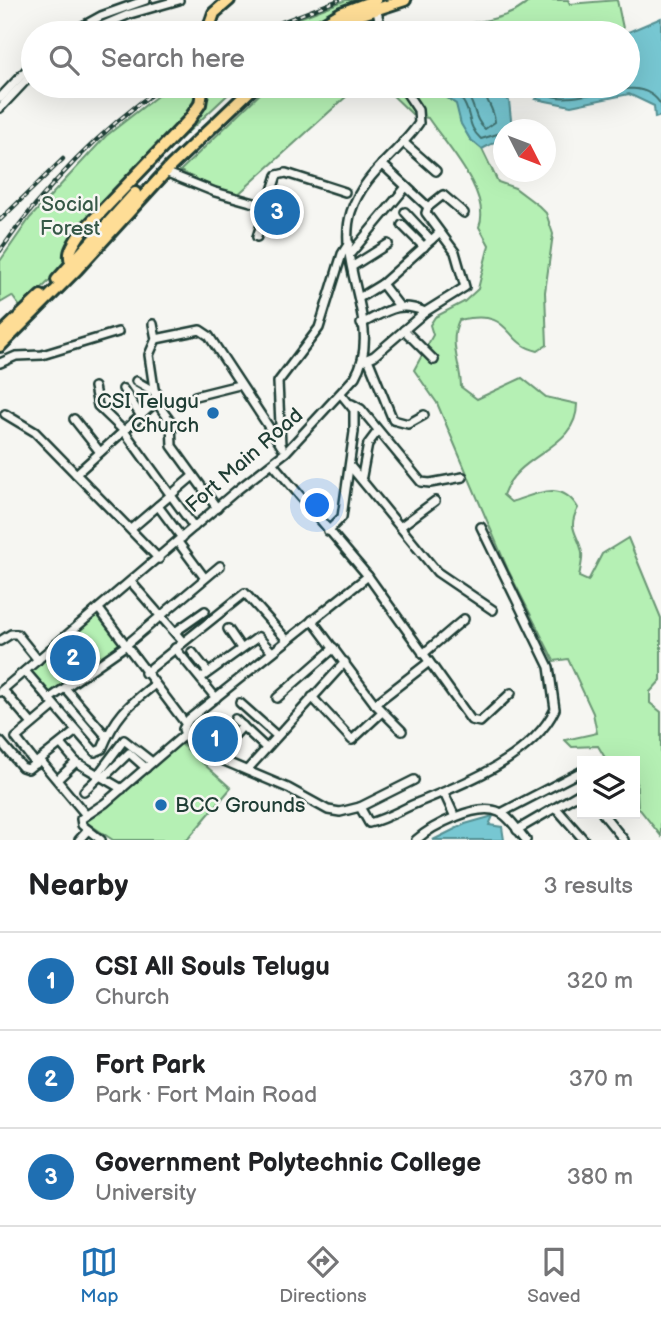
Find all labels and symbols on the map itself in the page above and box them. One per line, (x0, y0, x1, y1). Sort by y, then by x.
north arrow (493, 119, 556, 182)
pin: 3 (254, 186, 300, 238)
park label: Social Forest (40, 192, 101, 241)
place label: CSI Telugu Church (97, 389, 199, 438)
street label: Fort Main Road (181, 403, 308, 518)
marker: CSI Telugu Church (205, 405, 221, 421)
your location (300, 488, 334, 522)
pin: 2 (50, 632, 96, 684)
pin: 1 (192, 713, 238, 765)
place label: BCC Grounds (175, 793, 306, 818)
marker: BCC Grounds (153, 797, 169, 813)

